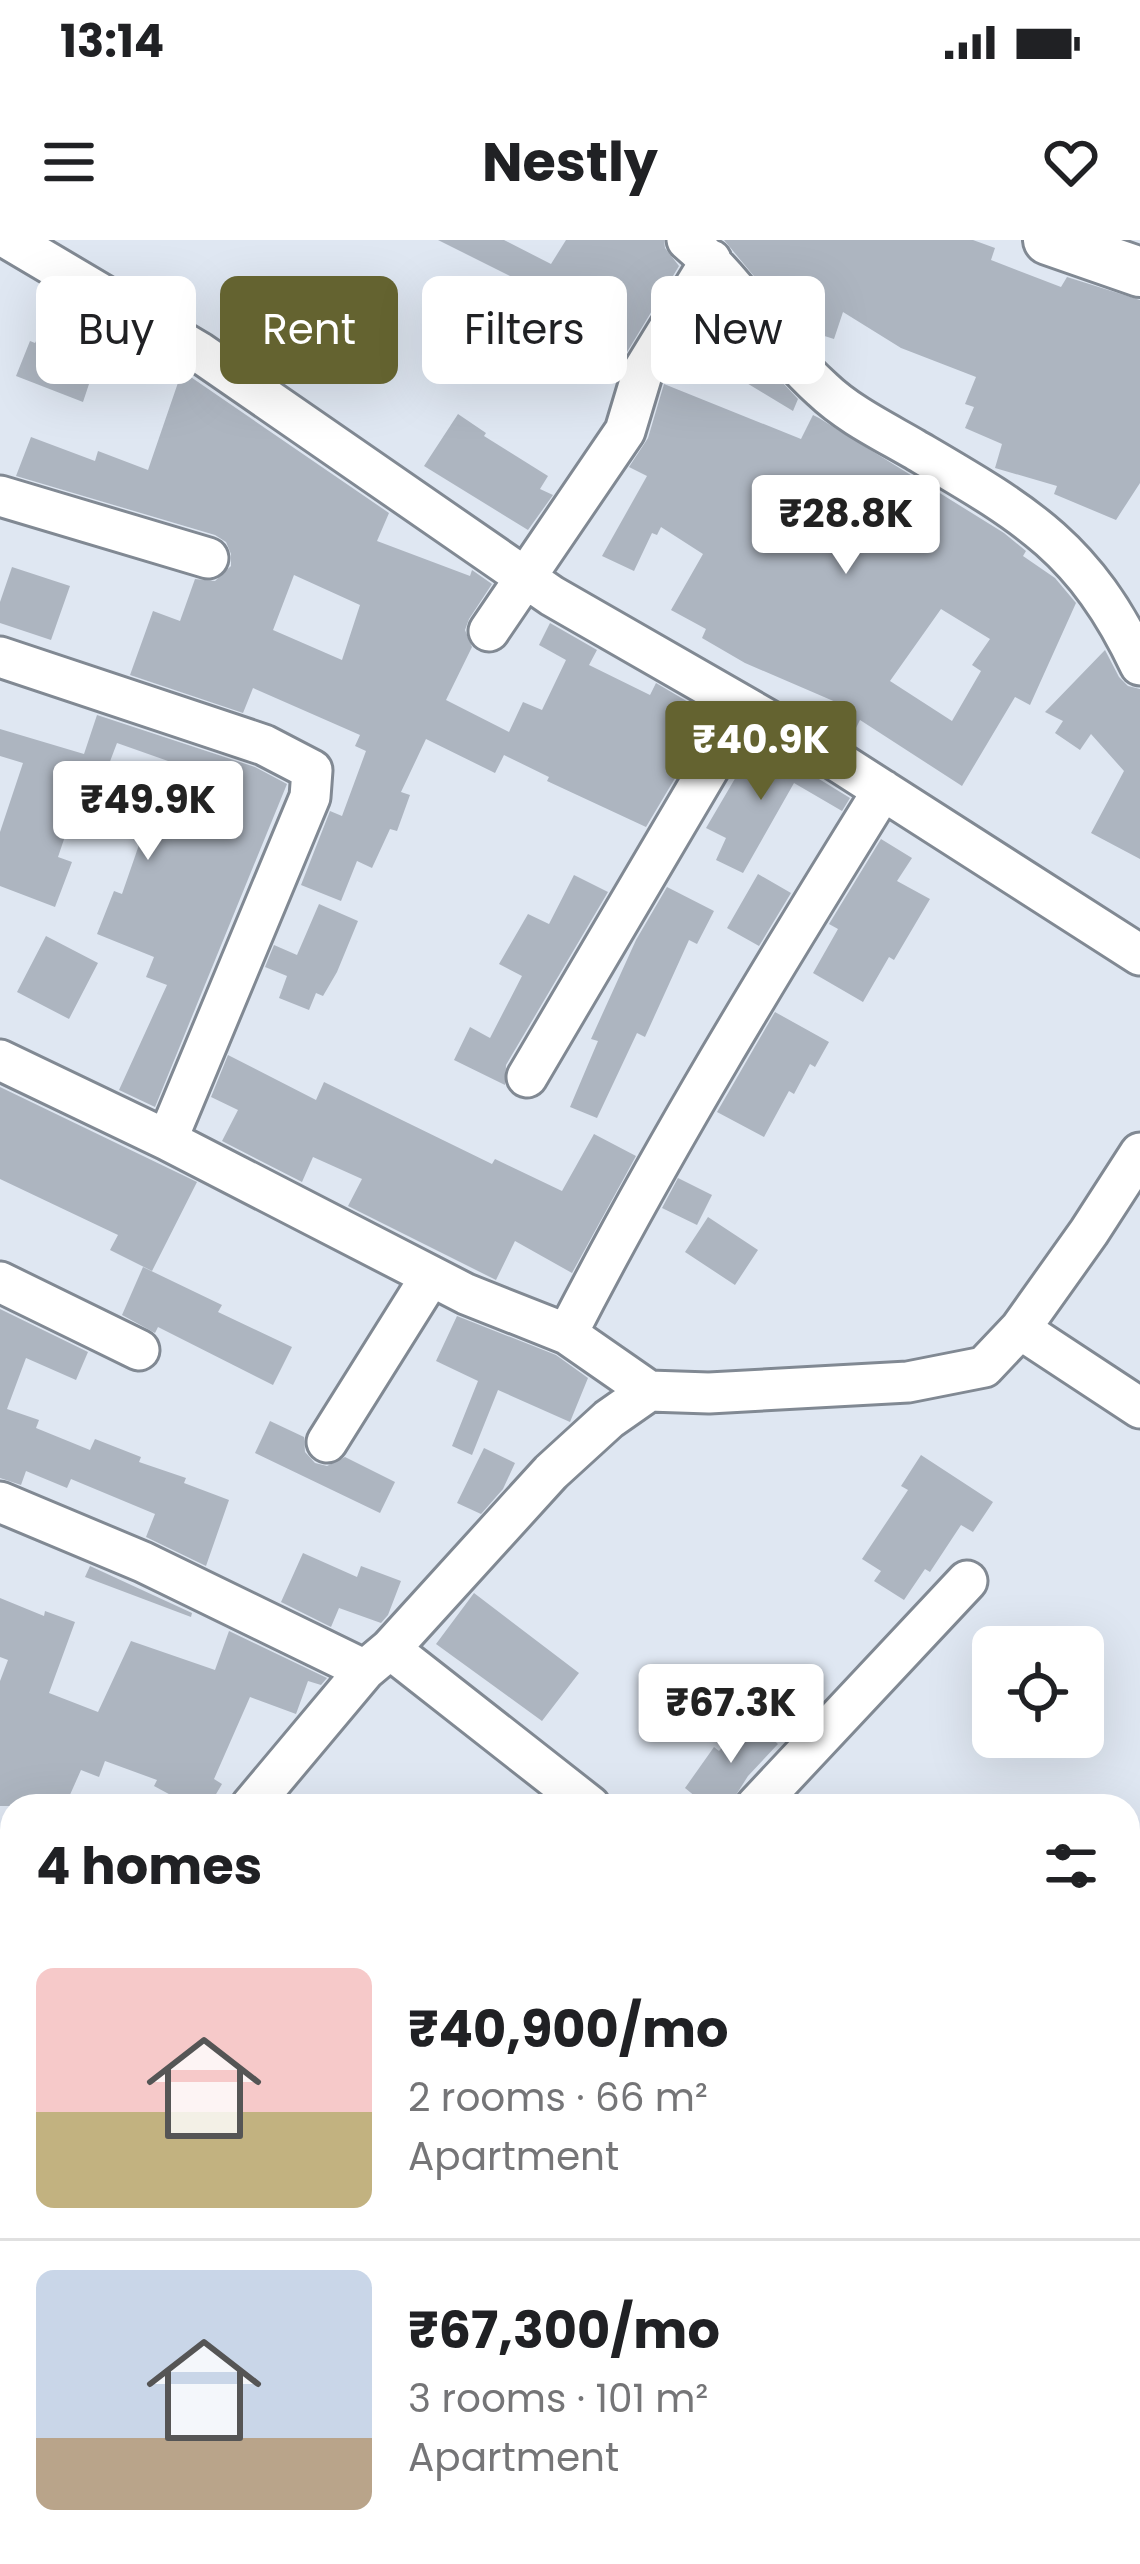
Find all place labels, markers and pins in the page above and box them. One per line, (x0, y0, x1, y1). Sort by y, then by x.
pin: ₹28.8K (748, 475, 944, 577)
pin: ₹40.9K (663, 701, 859, 803)
pin: ₹49.9K (50, 761, 246, 863)
pin: ₹67.3K (633, 1664, 829, 1766)

